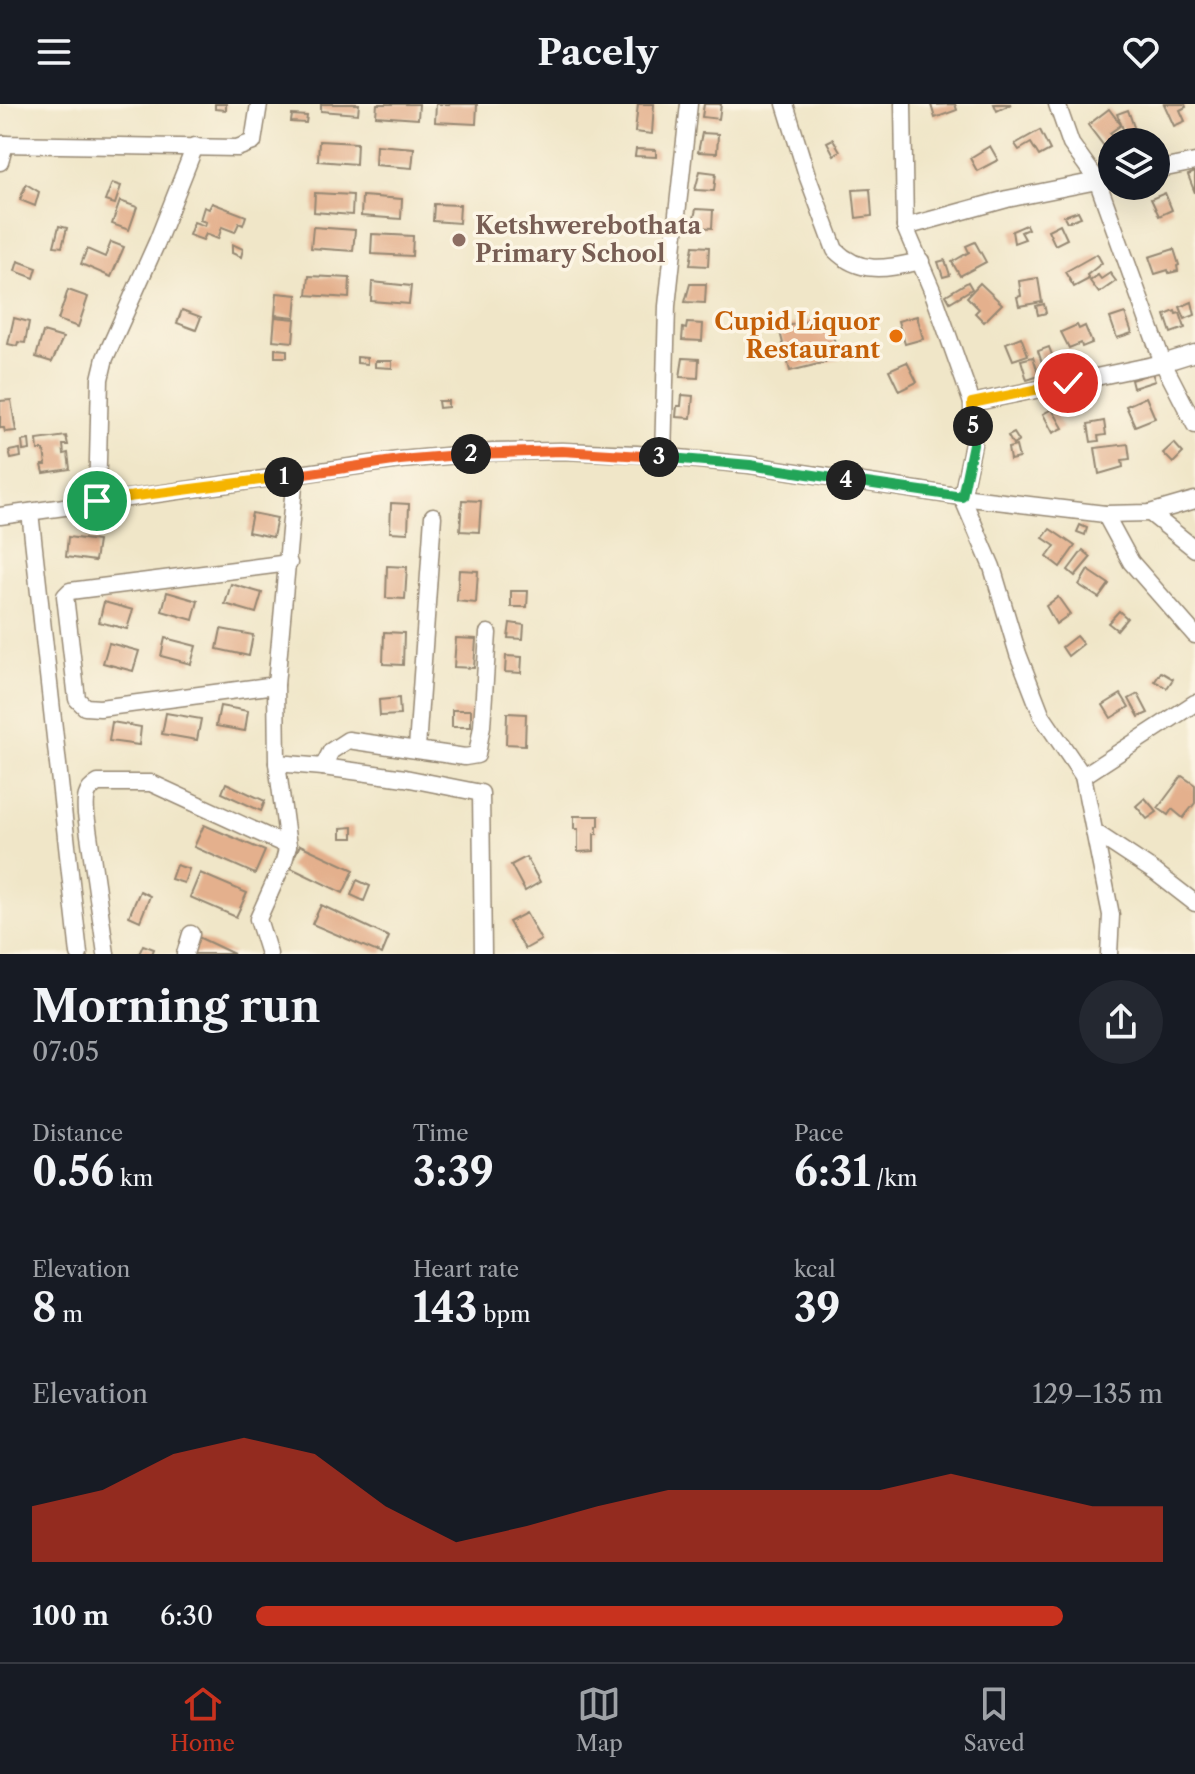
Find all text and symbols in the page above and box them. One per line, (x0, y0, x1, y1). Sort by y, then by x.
icon: menu (32, 30, 76, 74)
text: Pacely (537, 30, 658, 74)
icon: heart (1119, 30, 1163, 74)
map controls (1098, 128, 1170, 200)
button: layers (1098, 128, 1170, 200)
place label: Ketshwerebothata Primary School (475, 211, 703, 268)
marker: Ketshwerebothata Primary School (450, 231, 468, 249)
place label: Cupid Liquor Restaurant (714, 307, 880, 364)
marker: Cupid Liquor Restaurant (887, 327, 905, 345)
pin (1034, 349, 1102, 417)
icon: check (1046, 361, 1090, 405)
pin: 5 (953, 406, 993, 446)
text: 5 (967, 412, 979, 439)
pin: 2 (451, 434, 491, 474)
pin: 3 (639, 437, 679, 477)
text: 2 (465, 440, 478, 467)
text: 3 (653, 443, 665, 470)
pin: 1 (264, 457, 304, 497)
pin: 4 (826, 460, 866, 500)
text: 1 (279, 463, 289, 490)
text: 4 (839, 466, 853, 493)
pin (63, 467, 131, 535)
icon: arrive (75, 479, 119, 523)
text: Morning run (32, 979, 321, 1033)
button: share (1079, 980, 1163, 1064)
text: 07:05 (32, 1036, 99, 1068)
text: Distance (32, 1120, 123, 1147)
text: Time (413, 1120, 469, 1147)
text: Pace (794, 1120, 844, 1147)
text: 0.56 (32, 1147, 114, 1196)
text: 3:39 (413, 1147, 494, 1196)
text: 6:31 (794, 1147, 870, 1196)
text: km (114, 1165, 153, 1192)
text: /km (870, 1165, 917, 1192)
text: Elevation (32, 1256, 130, 1283)
text: Heart rate (413, 1256, 519, 1283)
text: kcal (794, 1256, 836, 1283)
text: 8 (32, 1283, 57, 1332)
text: 143 (413, 1283, 477, 1332)
text: 39 (794, 1283, 840, 1332)
text: m (57, 1301, 83, 1328)
text: bpm (477, 1301, 531, 1328)
text: Elevation (32, 1378, 148, 1410)
text: 129–135 m (1032, 1378, 1163, 1410)
text: 100 m (32, 1600, 109, 1632)
text: 6:30 (160, 1600, 213, 1632)
tab: Home (170, 1682, 235, 1757)
tab: Map (576, 1682, 623, 1757)
tab: Saved (964, 1682, 1025, 1757)

